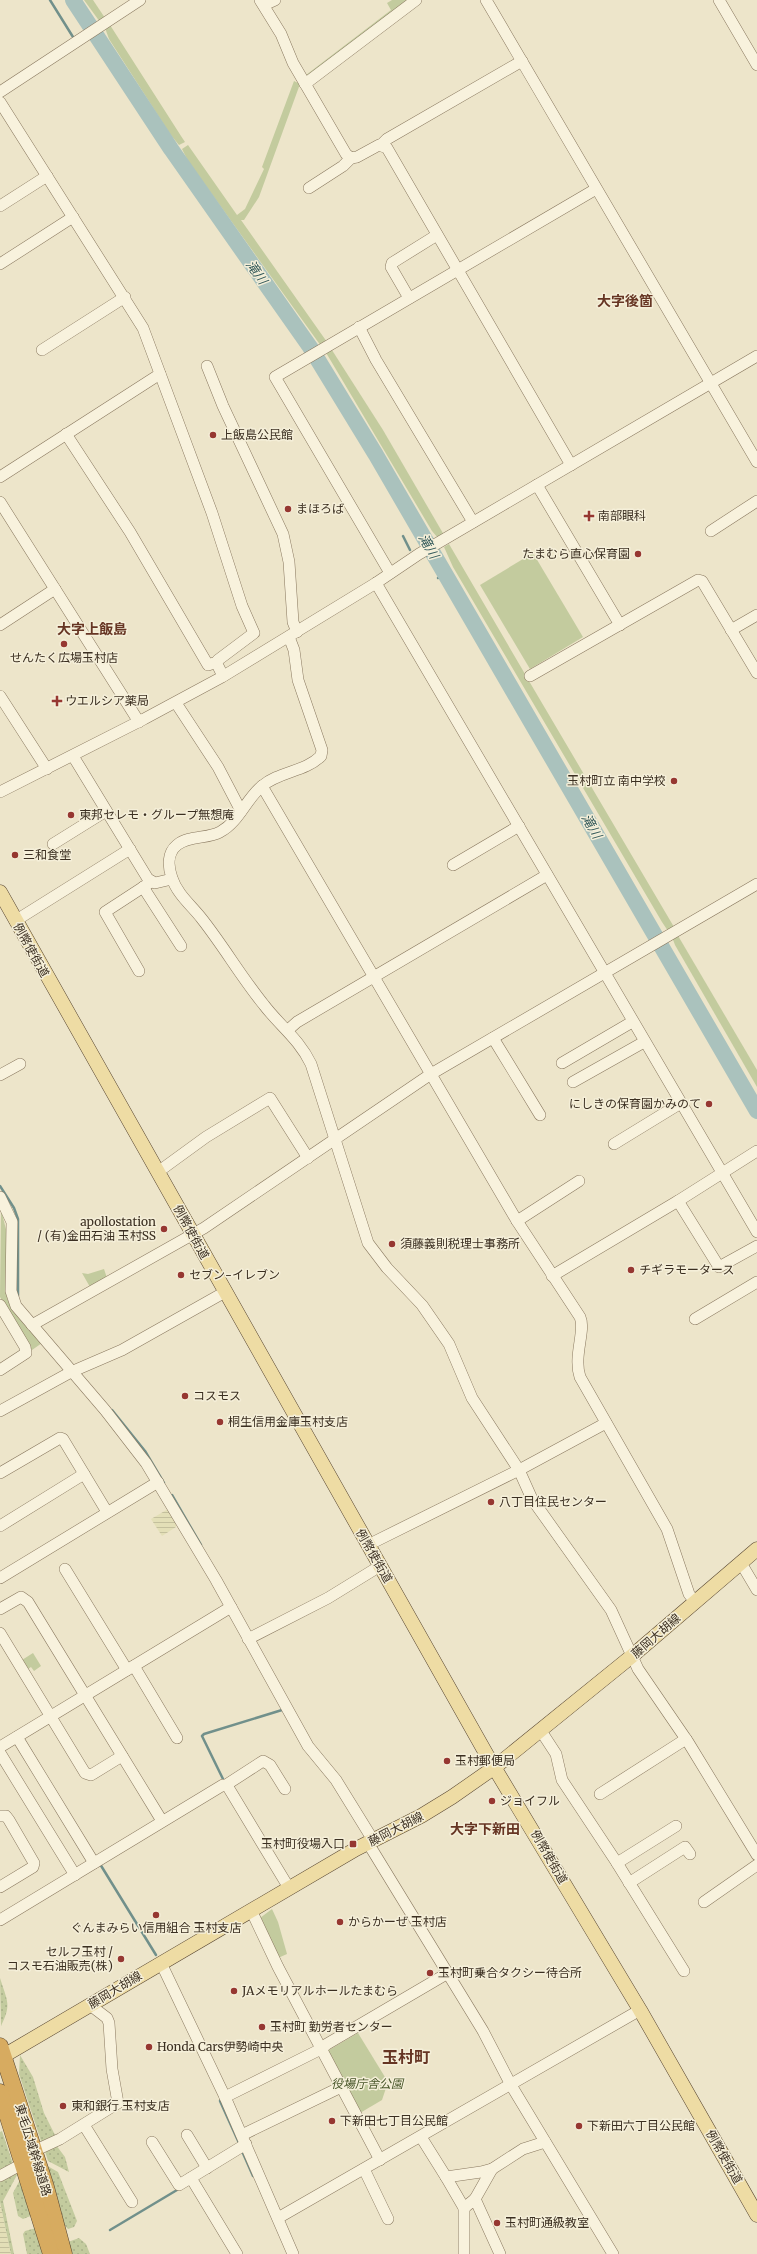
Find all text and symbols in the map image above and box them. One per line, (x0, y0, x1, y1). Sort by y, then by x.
water label: 滝川 (242, 257, 272, 289)
district label: 大字後箇 (597, 292, 653, 310)
place label: 上飯島公民館 (221, 427, 293, 442)
marker: 上飯島公民館 (208, 430, 218, 440)
place label: まほろば (296, 501, 344, 516)
marker: まほろば (283, 504, 293, 514)
place label: 南部眼科 (598, 508, 646, 523)
marker: 南部眼科 (583, 510, 595, 522)
water label: 滝川 (415, 531, 443, 563)
place label: たまむら直心保育園 (522, 546, 630, 561)
marker: たまむら直心保育園 (633, 549, 643, 559)
district label: 大字上飯島 (57, 620, 127, 638)
marker: せんたく広場玉村店 (59, 639, 69, 649)
place label: せんたく広場玉村店 (10, 650, 118, 665)
place label: ウエルシア薬局 (65, 693, 149, 708)
marker: ウエルシア薬局 (52, 696, 62, 706)
place label: 玉村町立 南中学校 (567, 773, 666, 788)
marker: 玉村町立 南中学校 (669, 776, 679, 786)
place label: 東邦セレモ・グループ無想庵 (79, 807, 234, 822)
marker: 東邦セレモ・グループ無想庵 (66, 810, 76, 820)
water label: 滝川 (578, 811, 606, 843)
place label: 三和食堂 (23, 847, 71, 862)
marker: 三和食堂 (10, 850, 20, 860)
street label: 例幣使街道 (10, 920, 53, 980)
place label: にしきの保育園かみのて (569, 1096, 701, 1111)
marker: にしきの保育園かみのて (704, 1099, 714, 1109)
street label: 例幣使街道 (170, 1202, 213, 1262)
place label: apollostation / (有)金田石油 玉村SS (37, 1214, 156, 1243)
marker: apollostation / (有)金田石油 玉村SS (159, 1224, 169, 1234)
place label: 須藤義則税理士事務所 (400, 1236, 520, 1251)
marker: 須藤義則税理士事務所 (387, 1239, 397, 1249)
place label: チギラモータース (639, 1262, 734, 1277)
marker: チギラモータース (626, 1265, 636, 1275)
place label: セブン-イレブン (189, 1267, 280, 1282)
marker: セブン-イレブン (176, 1270, 186, 1280)
place label: コスモス (193, 1388, 241, 1403)
marker: コスモス (180, 1391, 190, 1401)
place label: 桐生信用金庫玉村支店 (228, 1414, 348, 1429)
marker: 桐生信用金庫玉村支店 (215, 1417, 225, 1427)
place label: 八丁目住民センター (499, 1494, 607, 1509)
marker: 八丁目住民センター (486, 1497, 496, 1507)
street label: 例幣使街道 (353, 1526, 396, 1585)
street label: 藤岡大胡線 (628, 1610, 683, 1661)
place label: 玉村郵便局 (455, 1753, 515, 1768)
marker: 玉村郵便局 (442, 1756, 452, 1766)
place label: ジョイフル (500, 1793, 560, 1808)
marker: ジョイフル (487, 1796, 497, 1806)
street label: 藤岡大胡線 (366, 1808, 426, 1849)
district label: 大字下新田 (450, 1820, 520, 1838)
street label: 例幣使街道 (528, 1827, 571, 1886)
place label: 玉村町役場入口 (261, 1836, 345, 1851)
marker: 玉村町役場入口 (348, 1839, 358, 1849)
marker: ぐんまみらい信用組合 玉村支店 (151, 1910, 161, 1920)
place label: からかーぜ 玉村店 (348, 1914, 447, 1929)
marker: からかーぜ 玉村店 (335, 1917, 345, 1927)
place label: ぐんまみらい信用組合 玉村支店 (71, 1920, 241, 1935)
place label: セルフ玉村 / コスモ石油販売(株) (7, 1944, 113, 1973)
marker: セルフ玉村 / コスモ石油販売(株) (116, 1954, 126, 1964)
place label: 玉村町乗合タクシー待合所 (438, 1965, 582, 1980)
street label: 藤岡大胡線 (85, 1968, 144, 2011)
marker: 玉村町乗合タクシー待合所 (425, 1968, 435, 1978)
place label: JAメモリアルホールたまむら (241, 1983, 398, 1998)
marker: JAメモリアルホールたまむら (229, 1986, 239, 1996)
place label: 玉村町 勤労者センター (270, 2019, 393, 2034)
marker: 玉村町 勤労者センター (257, 2022, 267, 2032)
place label: Honda Cars伊勢崎中央 (157, 2039, 284, 2054)
marker: Honda Cars伊勢崎中央 (144, 2042, 154, 2052)
district label: 玉村町 (382, 2047, 430, 2067)
park label: 役場庁舎公園 (331, 2076, 405, 2091)
place label: 東和銀行 玉村支店 (71, 2098, 170, 2113)
marker: 東和銀行 玉村支店 (58, 2101, 68, 2111)
street label: 東毛広域幹線道路 (12, 2102, 55, 2198)
place label: 下新田七丁目公民館 (340, 2113, 448, 2128)
marker: 下新田七丁目公民館 (327, 2116, 337, 2126)
place label: 下新田六丁目公民館 (587, 2118, 695, 2133)
marker: 下新田六丁目公民館 (574, 2121, 584, 2131)
street label: 例幣使街道 (703, 2127, 746, 2186)
place label: 玉村町通級教室 (505, 2215, 589, 2230)
marker: 玉村町通級教室 (492, 2218, 502, 2228)

